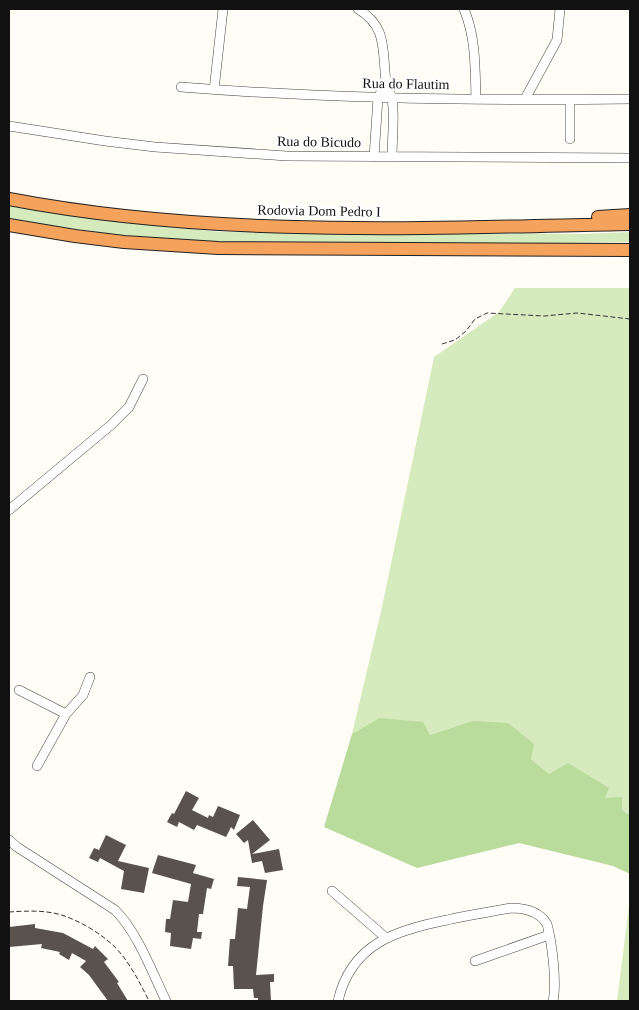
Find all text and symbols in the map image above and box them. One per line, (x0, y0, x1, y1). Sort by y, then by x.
street label: Rua do Flautim (362, 76, 450, 92)
street label: Rua do Bicudo (277, 134, 361, 150)
street label: Rodovia Dom Pedro I (257, 202, 381, 220)

